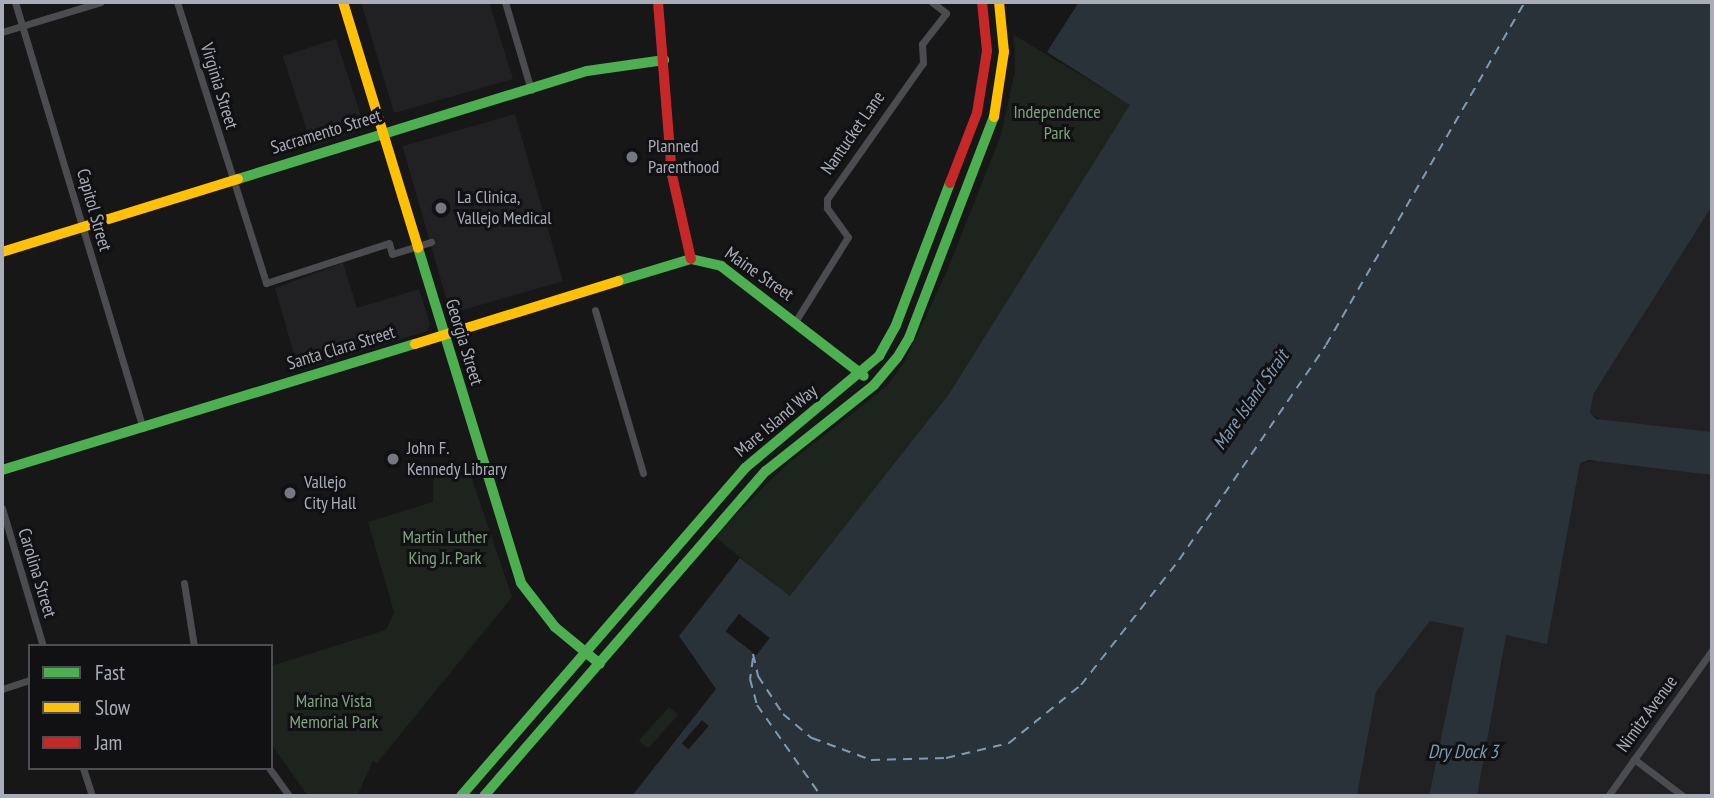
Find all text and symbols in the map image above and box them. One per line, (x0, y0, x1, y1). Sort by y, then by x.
street label: Virginia Street (196, 40, 242, 132)
street label: Nantucket Lane (816, 87, 890, 179)
park label: Independence Park (1013, 102, 1101, 144)
street label: Sacramento Street (268, 105, 384, 159)
place label: Planned Parenthood (648, 136, 719, 178)
marker: Planned Parenthood (622, 147, 642, 167)
street label: Capitol Street (72, 166, 116, 254)
place label: La Clinica, Vallejo Medical (457, 187, 551, 230)
marker: La Clinica, Vallejo Medical (431, 198, 451, 218)
street label: Maine Street (720, 243, 798, 305)
street label: Georgia Street (441, 296, 487, 388)
street label: Santa Clara Street (284, 321, 398, 375)
water label: Mare Island Strait (1208, 346, 1294, 454)
street label: Mare Island Way (730, 380, 822, 462)
place label: John F. Kennedy Library (407, 438, 507, 480)
marker: John F. Kennedy Library (385, 451, 401, 467)
place label: Vallejo City Hall (304, 472, 357, 514)
marker: Vallejo City Hall (282, 485, 298, 501)
street label: Carolina Street (13, 526, 61, 620)
park label: Martin Luther King Jr. Park (403, 527, 487, 570)
legend (28, 644, 273, 770)
text: Fast (95, 659, 125, 686)
street label: Nimitz Avenue (1612, 671, 1682, 757)
park label: Marina Vista Memorial Park (289, 691, 379, 734)
text: Slow (95, 694, 130, 721)
text: Jam (95, 729, 122, 756)
water label: Dry Dock 3 (1427, 741, 1499, 763)

